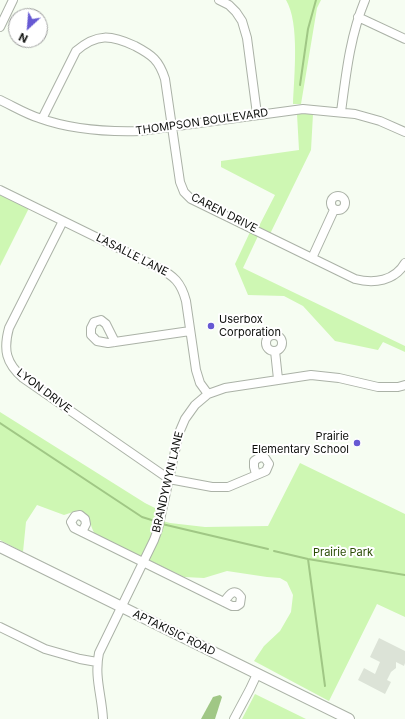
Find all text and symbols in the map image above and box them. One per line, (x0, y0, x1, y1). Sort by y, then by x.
north arrow (8, 8, 48, 48)
text: N (16, 30, 30, 46)
street label: THOMPSON BOULEVARD (135, 106, 269, 138)
street label: CAREN DRIVE (189, 191, 259, 235)
street label: LASALLE LANE (94, 231, 170, 279)
place label: Userbox Corporation (219, 313, 281, 339)
marker: Userbox Corporation (206, 321, 216, 331)
street label: LYON DRIVE (14, 366, 74, 416)
street label: BRANDYWYN LANE (150, 430, 186, 534)
place label: Prairie Elementary School (252, 430, 349, 456)
marker: Prairie Elementary School (352, 438, 362, 448)
park label: Prairie Park (313, 546, 373, 560)
street label: APTAKISIC ROAD (130, 607, 218, 659)

